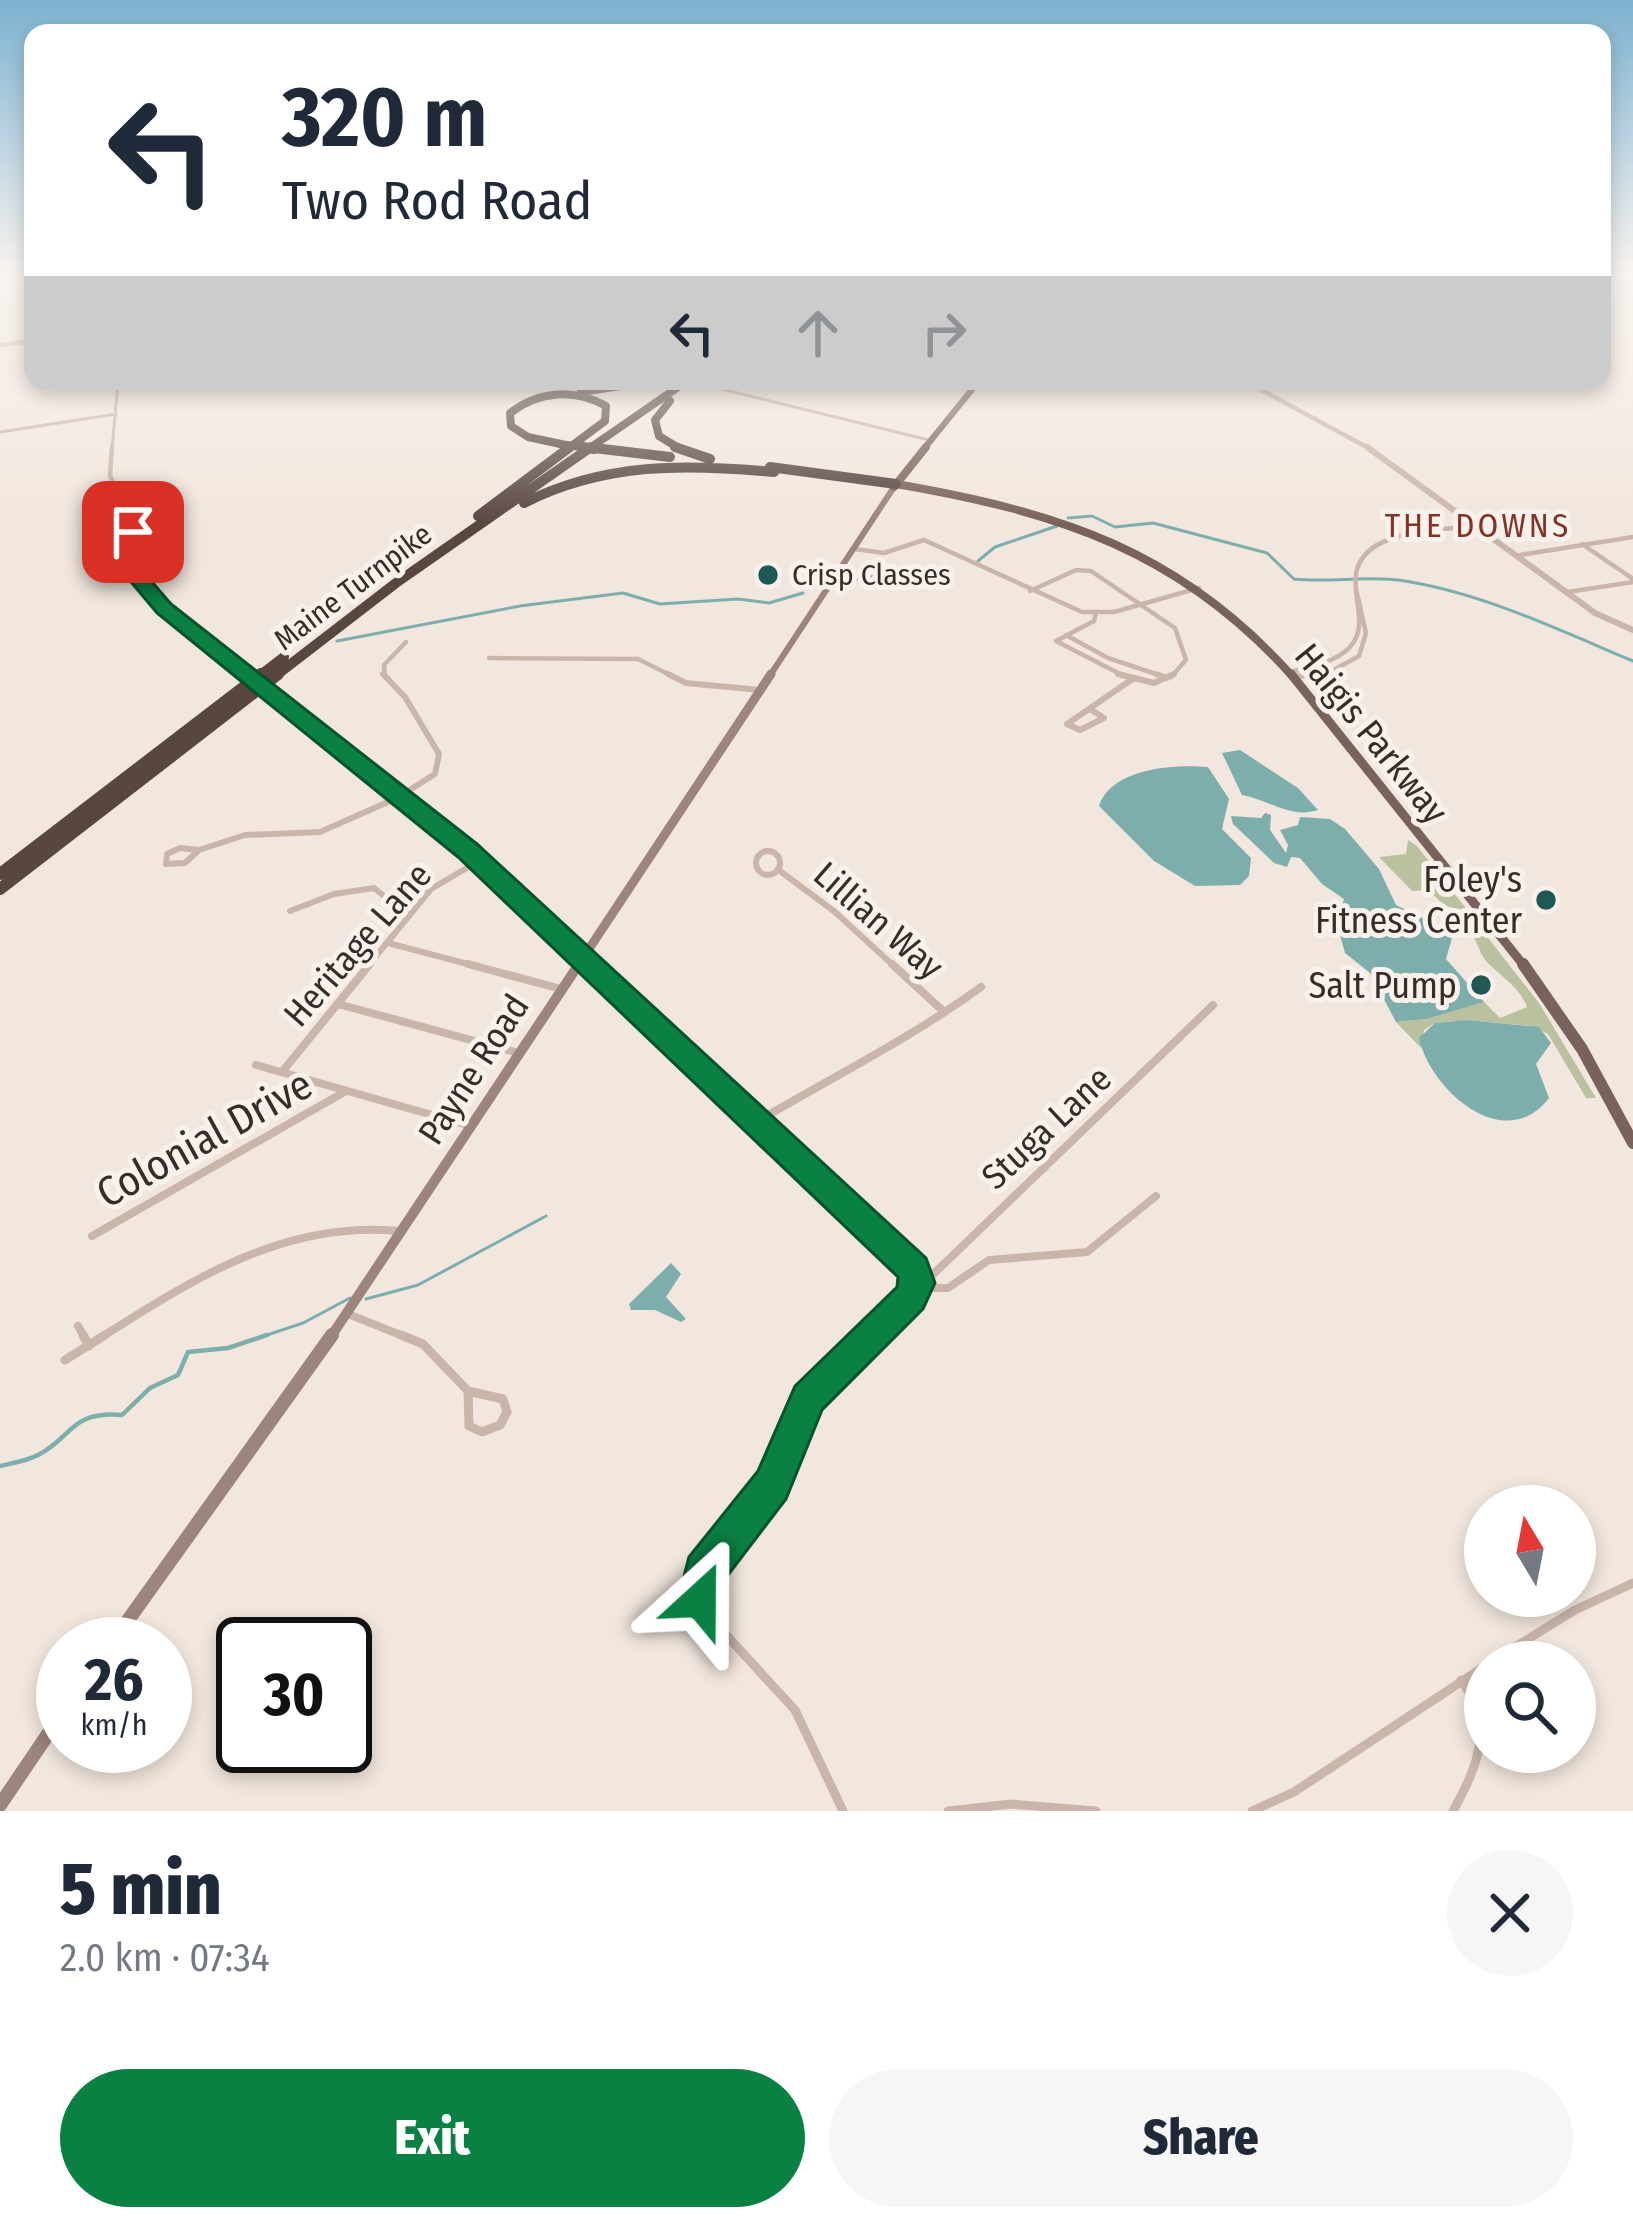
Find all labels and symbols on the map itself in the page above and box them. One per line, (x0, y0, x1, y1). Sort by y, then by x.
pin (82, 481, 184, 583)
district label: THE DOWNS (1385, 506, 1571, 546)
street label: Maine Turnpike (267, 516, 439, 658)
place label: Crisp Classes (792, 557, 951, 593)
marker: Crisp Classes (755, 562, 781, 588)
street label: Haigis Parkway (1285, 635, 1457, 832)
street label: Lillian Way (805, 853, 952, 989)
street label: Heritage Lane (275, 854, 441, 1036)
place label: Foley's Fitness Center (1315, 858, 1522, 943)
marker: Foley's Fitness Center (1533, 887, 1559, 913)
place label: Salt Pump (1308, 964, 1457, 1008)
marker: Salt Pump (1468, 972, 1494, 998)
street label: Payne Road (409, 986, 539, 1153)
street label: Stuga Lane (973, 1057, 1121, 1199)
street label: Colonial Drive (88, 1059, 321, 1219)
north arrow (1464, 1485, 1596, 1617)
position arrow (637, 1537, 763, 1663)
speed limit sign: 30 (216, 1617, 372, 1773)

